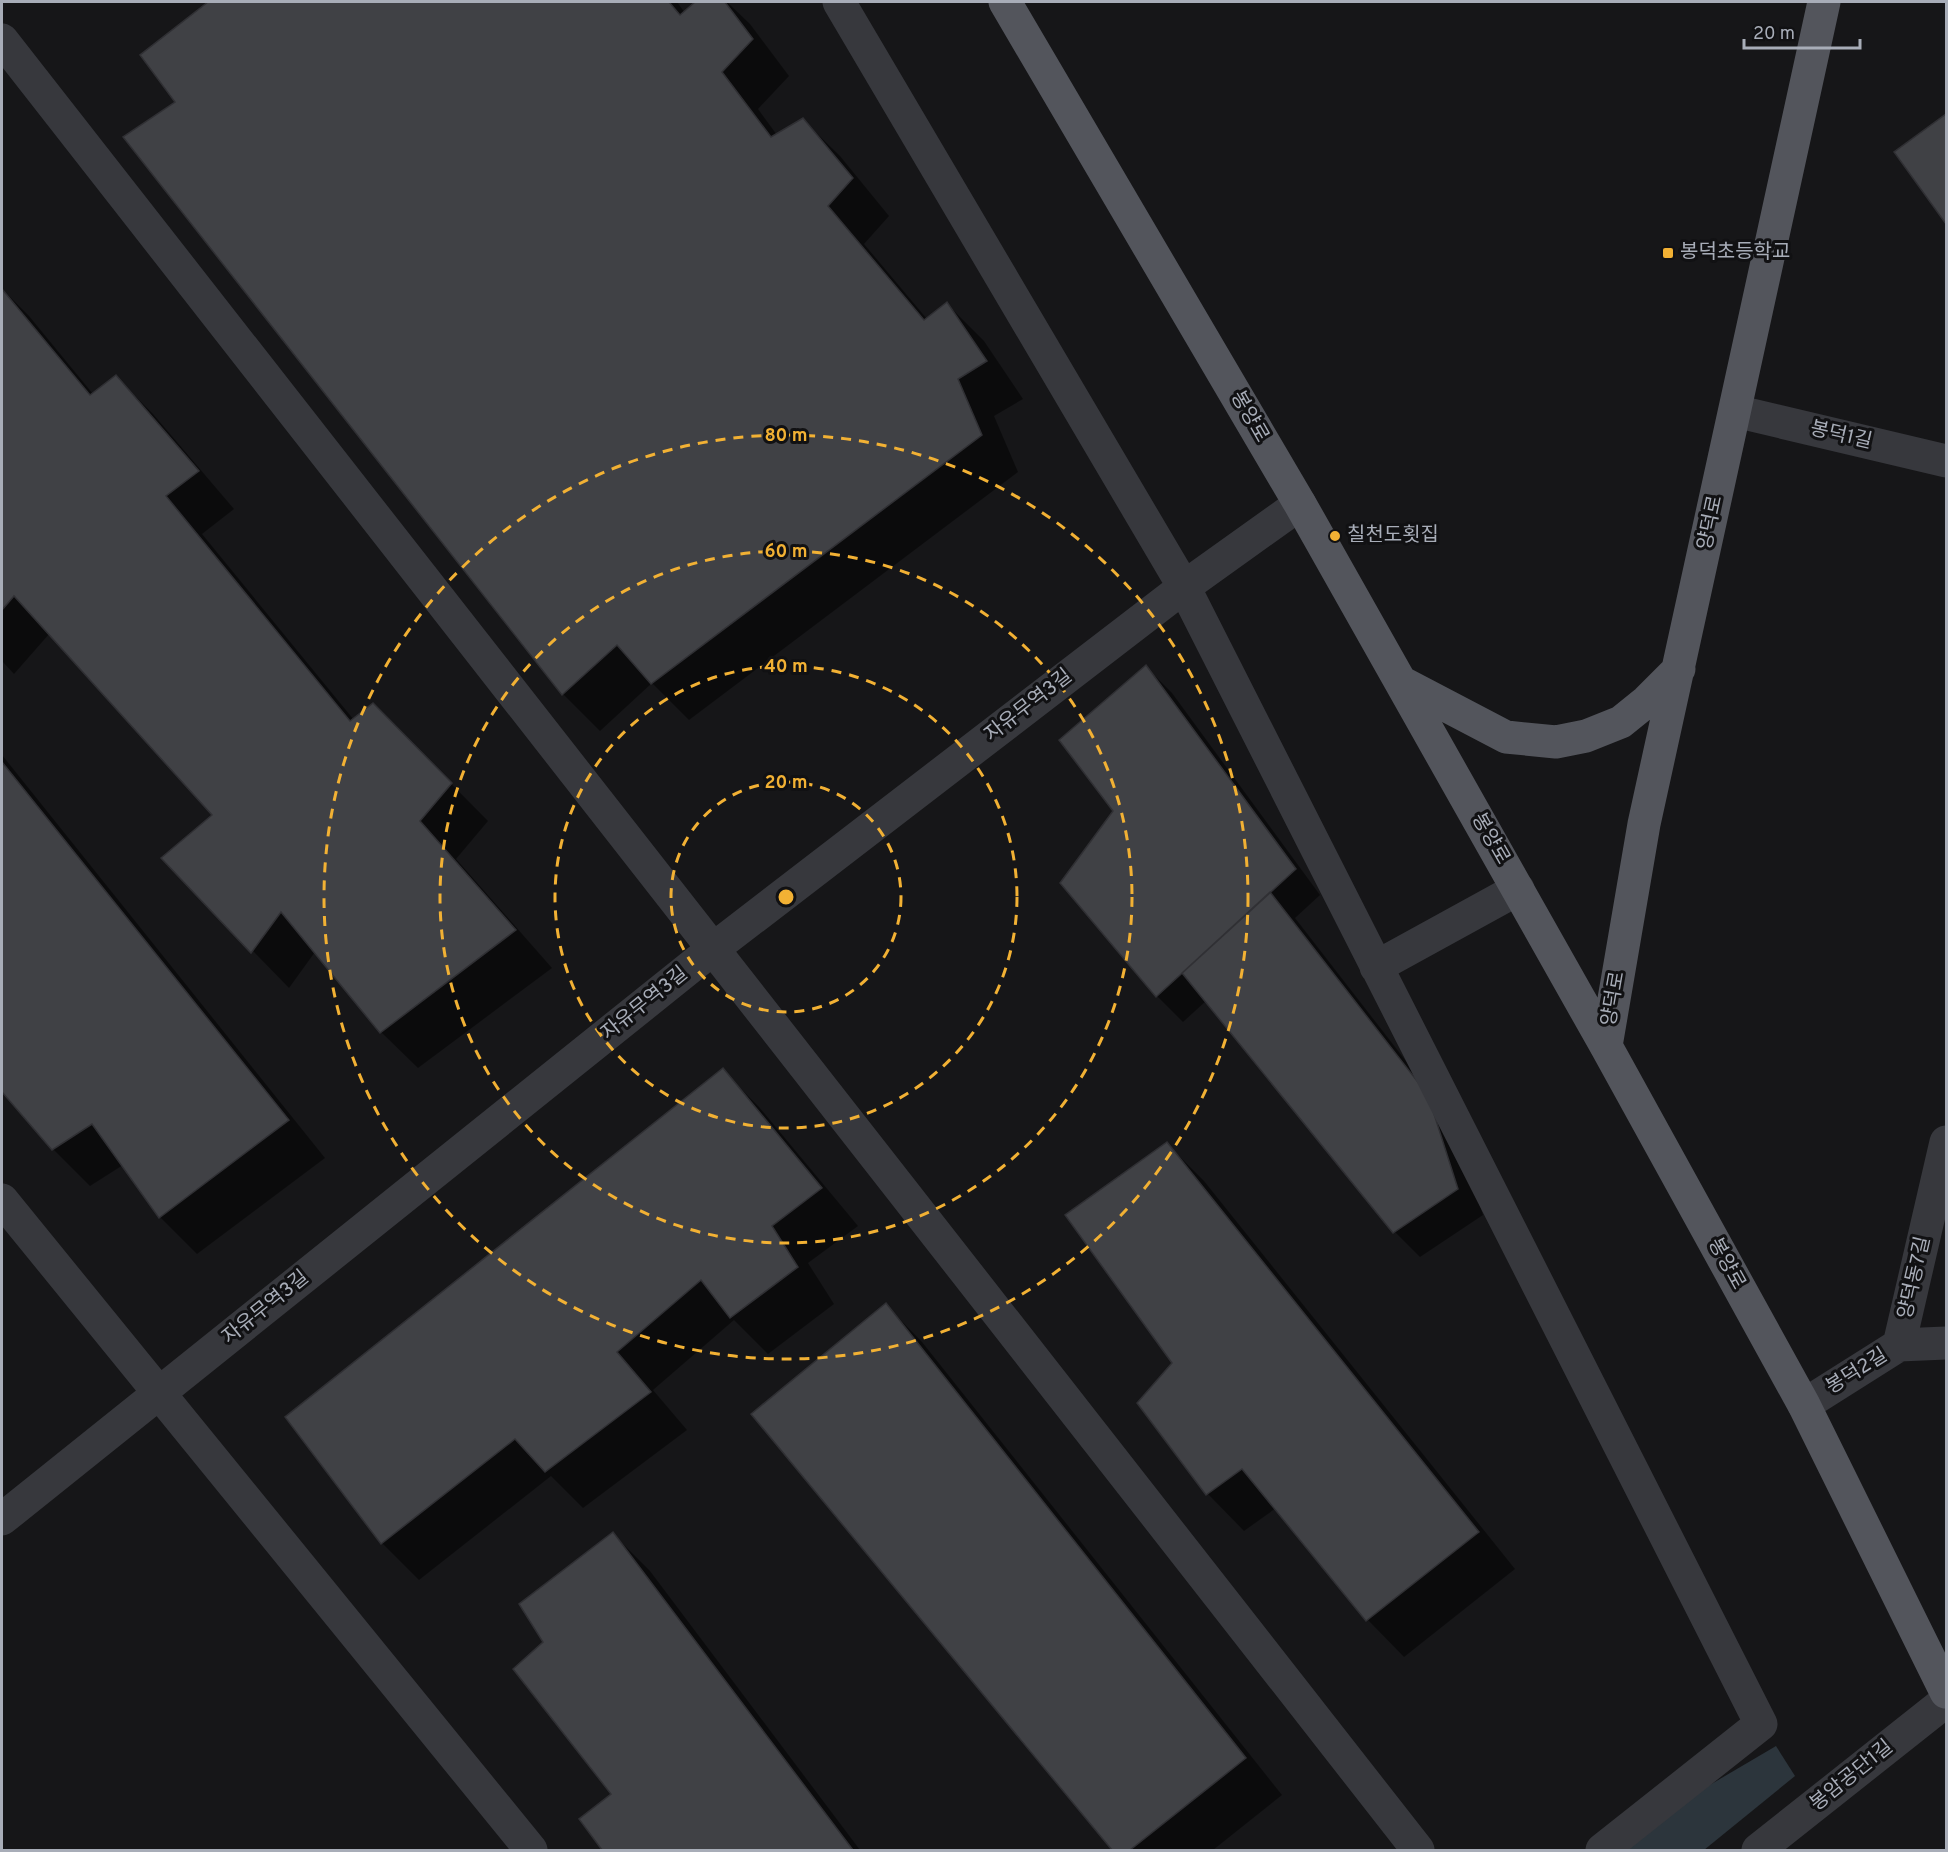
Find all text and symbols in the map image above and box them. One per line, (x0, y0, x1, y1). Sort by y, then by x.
scale bar (1744, 12, 1860, 50)
text: 20 m (1753, 23, 1795, 46)
place label: 봉덕초등학교 (1680, 240, 1790, 266)
marker: 봉덕초등학교 (1661, 246, 1675, 260)
street label: 봉양로 (1224, 387, 1274, 447)
street label: 봉덕1길 (1808, 416, 1874, 456)
text: 80 m (764, 425, 808, 448)
street label: 양덕로 (1693, 493, 1729, 553)
place label: 칠천도횟집 (1347, 523, 1439, 549)
marker: 칠천도횟집 (1328, 529, 1342, 543)
text: 60 m (764, 541, 808, 564)
text: 40 m (764, 656, 808, 679)
street label: 자유무역3길 (980, 664, 1078, 748)
text: 20 m (764, 772, 808, 795)
street label: 봉양로 (1465, 809, 1515, 869)
centre of rings (776, 887, 796, 907)
street label: 자유무역3길 (596, 961, 694, 1047)
street label: 양덕로 (1596, 970, 1632, 1028)
street label: 봉양로 (1701, 1234, 1751, 1294)
street label: 양덕동7길 (1893, 1234, 1937, 1322)
street label: 자유무역3길 (217, 1265, 315, 1351)
street label: 봉덕2길 (1822, 1343, 1892, 1401)
street label: 봉암공단1길 (1805, 1735, 1899, 1817)

